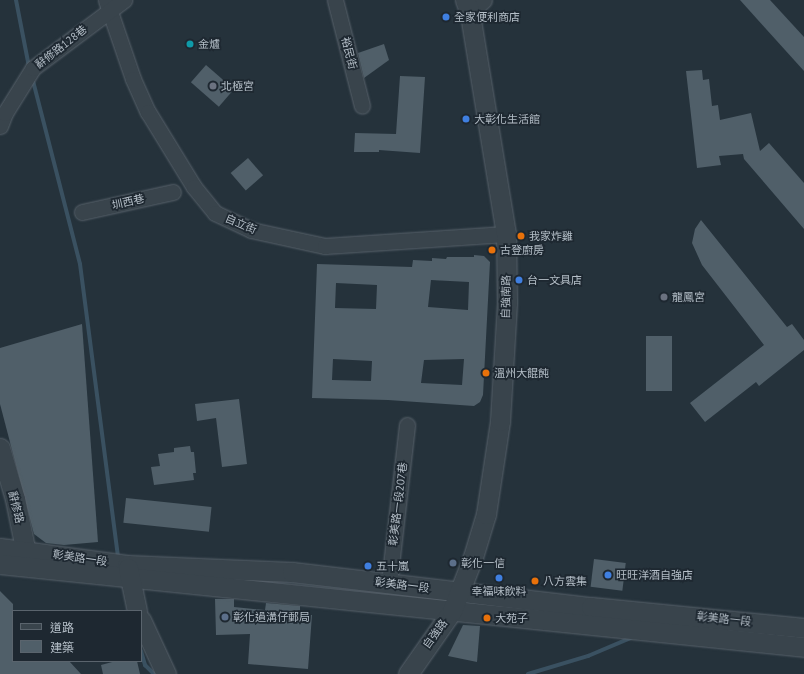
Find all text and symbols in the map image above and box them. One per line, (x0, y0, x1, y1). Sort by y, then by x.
place label: 全家便利商店 (454, 10, 520, 24)
marker: 全家便利商店 (441, 12, 451, 22)
street label: 辭修路128巷 (33, 23, 89, 71)
street label: 裕民街 (339, 35, 359, 71)
place label: 金爐 (198, 37, 220, 51)
marker: 金爐 (185, 39, 195, 49)
place label: 北極宮 (221, 79, 254, 93)
marker: 北極宮 (208, 81, 218, 91)
place label: 大彰化生活館 (474, 112, 540, 126)
marker: 大彰化生活館 (461, 114, 471, 124)
street label: 圳西巷 (110, 192, 146, 212)
street label: 自立街 (223, 211, 259, 237)
place label: 我家炸雞 (529, 229, 573, 243)
marker: 我家炸雞 (516, 231, 526, 241)
place label: 古登廚房 (500, 243, 544, 257)
marker: 古登廚房 (487, 245, 497, 255)
place label: 台一文具店 (527, 273, 582, 287)
street label: 自強南路 (499, 275, 513, 319)
marker: 台一文具店 (514, 275, 524, 285)
place label: 龍鳳宮 (672, 290, 705, 304)
marker: 龍鳳宮 (659, 292, 669, 302)
place label: 溫州大餛飩 (494, 366, 549, 380)
marker: 溫州大餛飩 (481, 368, 491, 378)
street label: 彰美路一段207巷 (386, 462, 410, 546)
street label: 辭修路 (6, 489, 26, 525)
street label: 彰美路一段 (52, 548, 108, 568)
place label: 彰化一信 (461, 556, 505, 570)
marker: 彰化一信 (448, 558, 458, 568)
place label: 五十嵐 (376, 559, 409, 573)
marker: 五十嵐 (363, 561, 373, 571)
place label: 旺旺洋酒自強店 (616, 568, 693, 582)
marker: 旺旺洋酒自強店 (603, 570, 613, 580)
marker: 幸福味飲料 (494, 573, 504, 583)
place label: 八方雲集 (543, 574, 587, 588)
street label: 彰美路一段 (374, 575, 430, 595)
marker: 八方雲集 (530, 576, 540, 586)
place label: 幸福味飲料 (472, 584, 526, 598)
legend (12, 610, 142, 662)
place label: 彰化過溝仔郵局 (233, 610, 310, 624)
street label: 彰美路一段 (696, 610, 752, 628)
place label: 大苑子 (495, 611, 528, 625)
marker: 彰化過溝仔郵局 (220, 612, 230, 622)
marker: 大苑子 (482, 613, 492, 623)
street label: 自強路 (420, 617, 450, 651)
text: 道路 (50, 620, 74, 635)
text: 建築 (50, 640, 74, 655)

